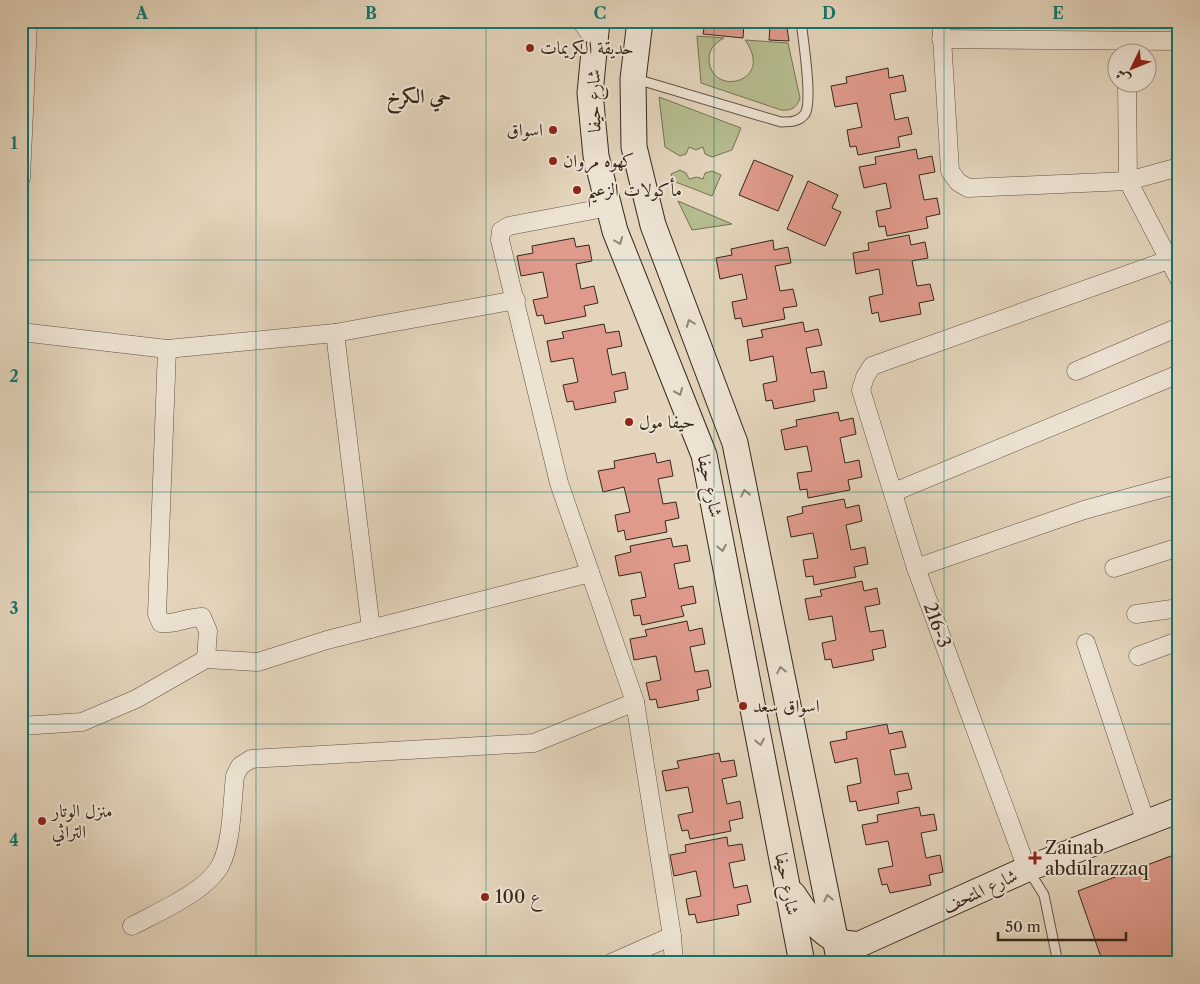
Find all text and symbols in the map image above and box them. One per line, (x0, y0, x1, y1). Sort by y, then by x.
text: A (135, 3, 149, 23)
text: B (365, 3, 377, 23)
text: C (594, 3, 606, 23)
text: D (822, 3, 836, 23)
text: E (1052, 3, 1064, 23)
place label: حديقة الكريمات (540, 37, 634, 60)
marker: حديقة الكريمات (524, 42, 536, 54)
north arrow (1108, 42, 1158, 92)
text: ش (1111, 66, 1134, 88)
street label: شارع حيفا (582, 69, 610, 133)
district label: حي الكرخ (387, 84, 451, 115)
place label: اسواق (506, 119, 543, 141)
marker: اسواق (547, 124, 559, 136)
text: 1 (10, 133, 18, 153)
place label: كهوه مروان (563, 150, 634, 174)
marker: كهوه مروان (547, 155, 559, 167)
place label: مأكولات الزعيم (587, 177, 682, 208)
marker: مأكولات الزعيم (571, 184, 583, 196)
one-way arrow (613, 236, 623, 245)
one-way arrow (685, 319, 696, 328)
text: 2 (9, 366, 19, 386)
one-way arrow (673, 387, 684, 396)
place label: حيفا مول (639, 411, 695, 433)
marker: حيفا مول (623, 416, 635, 428)
street label: شارع حيفا (689, 453, 727, 520)
one-way arrow (740, 489, 751, 498)
one-way arrow (717, 544, 727, 553)
text: 3 (9, 598, 19, 618)
street label: 216-3 (919, 599, 955, 651)
one-way arrow (776, 665, 787, 674)
place label: اسواق سعد (753, 695, 820, 717)
marker: اسواق سعد (737, 700, 749, 712)
one-way arrow (754, 738, 764, 747)
place label: منزل الوتار التراثي (50, 800, 113, 847)
marker: منزل الوتار التراثي (36, 815, 48, 827)
text: 4 (9, 830, 19, 850)
place label: Zainab abdulrazzaq (1045, 837, 1149, 880)
street label: شارع حيفا (766, 851, 804, 918)
marker: Zainab abdulrazzaq (1029, 852, 1041, 864)
street label: شارع المتحف (939, 864, 1023, 921)
place label: 100 ع (495, 886, 544, 912)
marker: 100 ع (479, 891, 491, 903)
one-way arrow (823, 893, 834, 902)
scale bar (998, 909, 1125, 941)
text: 50 m (1005, 917, 1041, 936)

